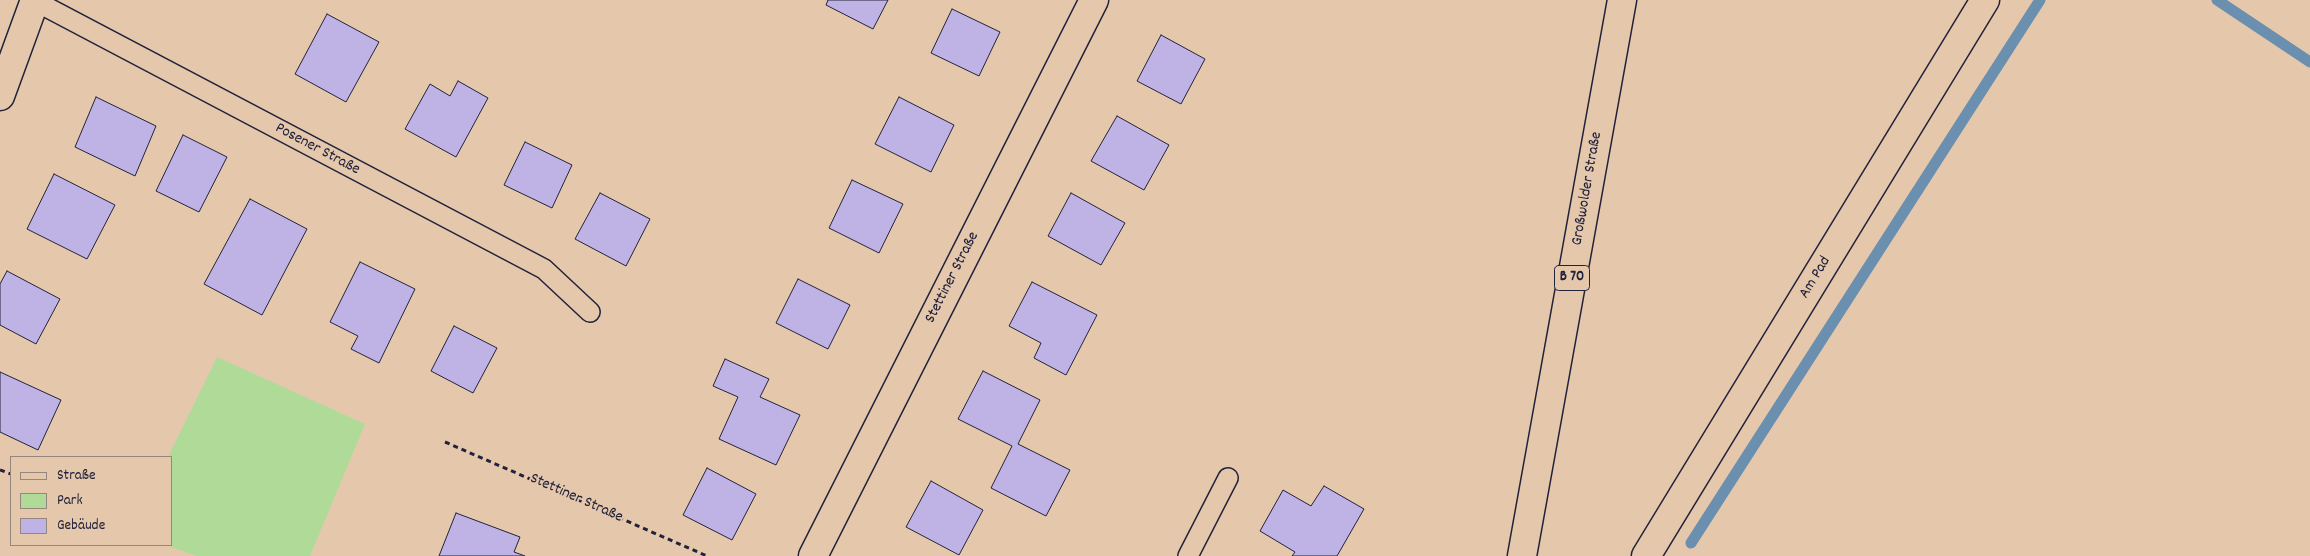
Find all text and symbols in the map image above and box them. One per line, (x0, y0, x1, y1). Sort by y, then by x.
street label: Posener Straße (271, 120, 363, 180)
street label: Großwolder Straße (1569, 131, 1607, 247)
street label: Stettiner Straße (922, 229, 984, 327)
street label: Am Pad (1796, 253, 1836, 303)
road number: B 70 (1554, 266, 1590, 290)
legend (10, 456, 172, 546)
text: Straße (57, 465, 95, 487)
street label: Stettiner Straße (527, 470, 625, 528)
text: Park (57, 490, 83, 512)
text: Gebäude (57, 515, 105, 537)

